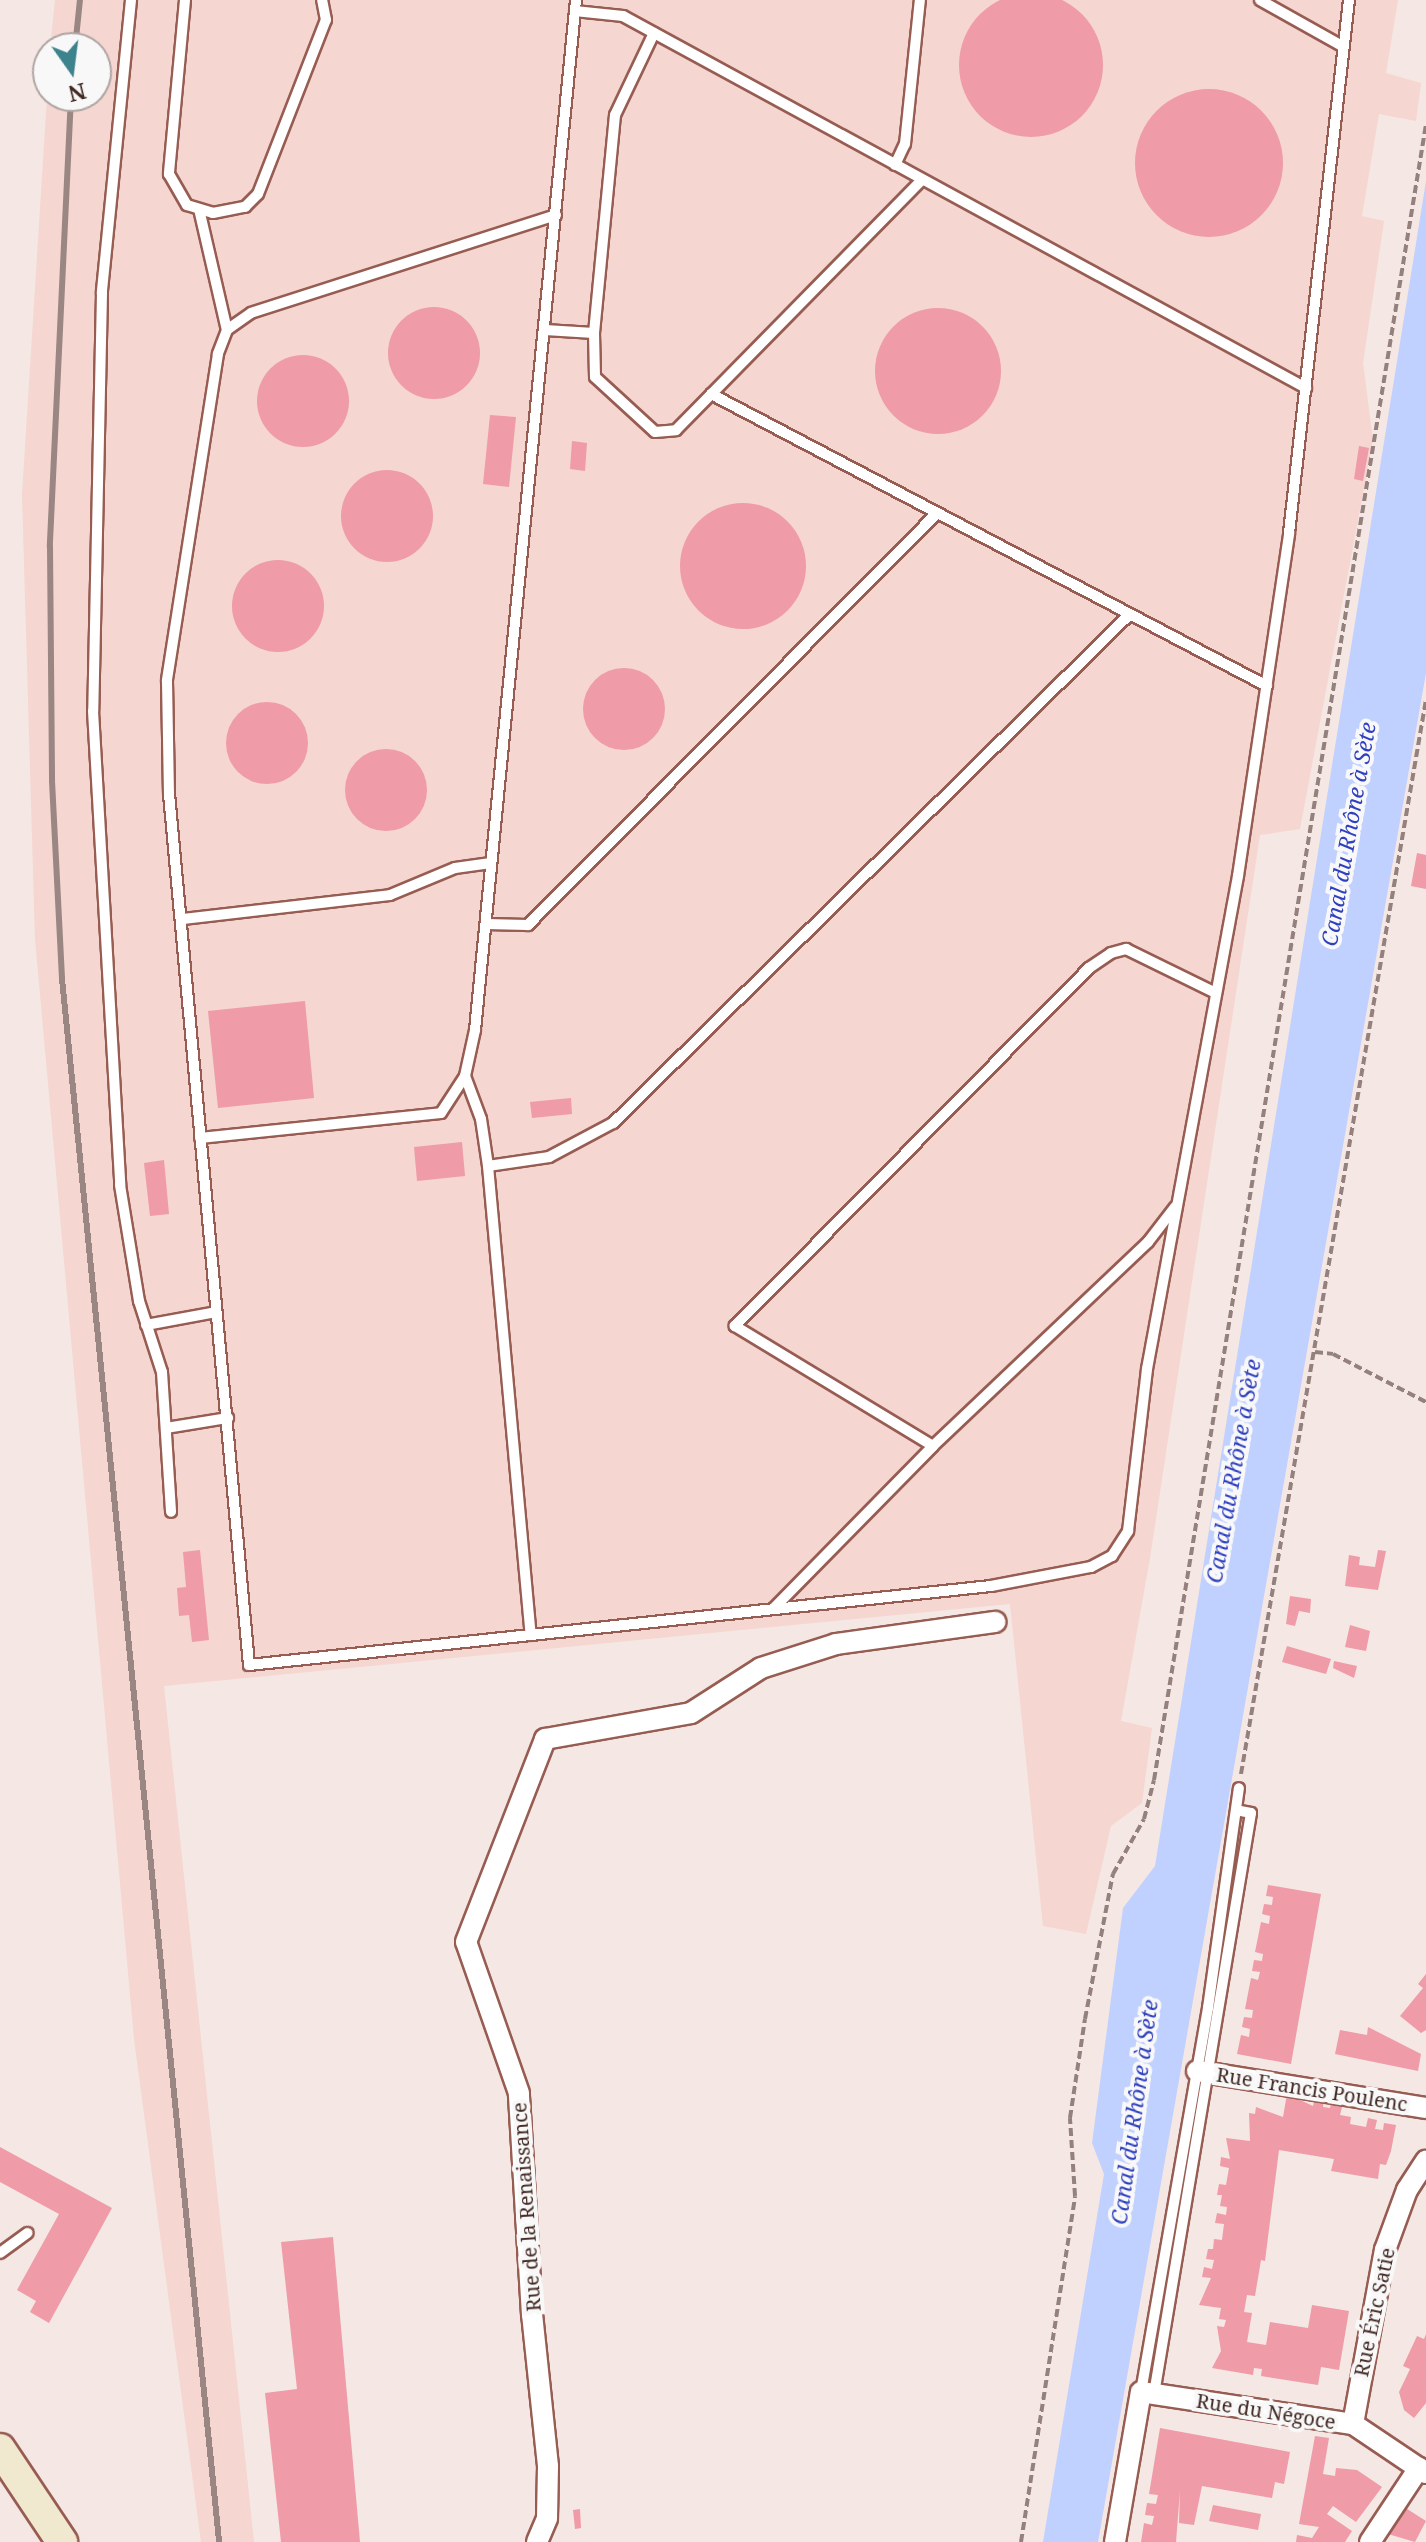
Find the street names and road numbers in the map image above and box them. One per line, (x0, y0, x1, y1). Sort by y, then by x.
street label: Rue Francis Poulenc (1215, 2062, 1409, 2116)
street label: Rue de la Renaissance (507, 2102, 545, 2312)
street label: Rue Éric Satie (1349, 2245, 1399, 2379)
street label: Rue du Négoce (1195, 2388, 1337, 2434)

